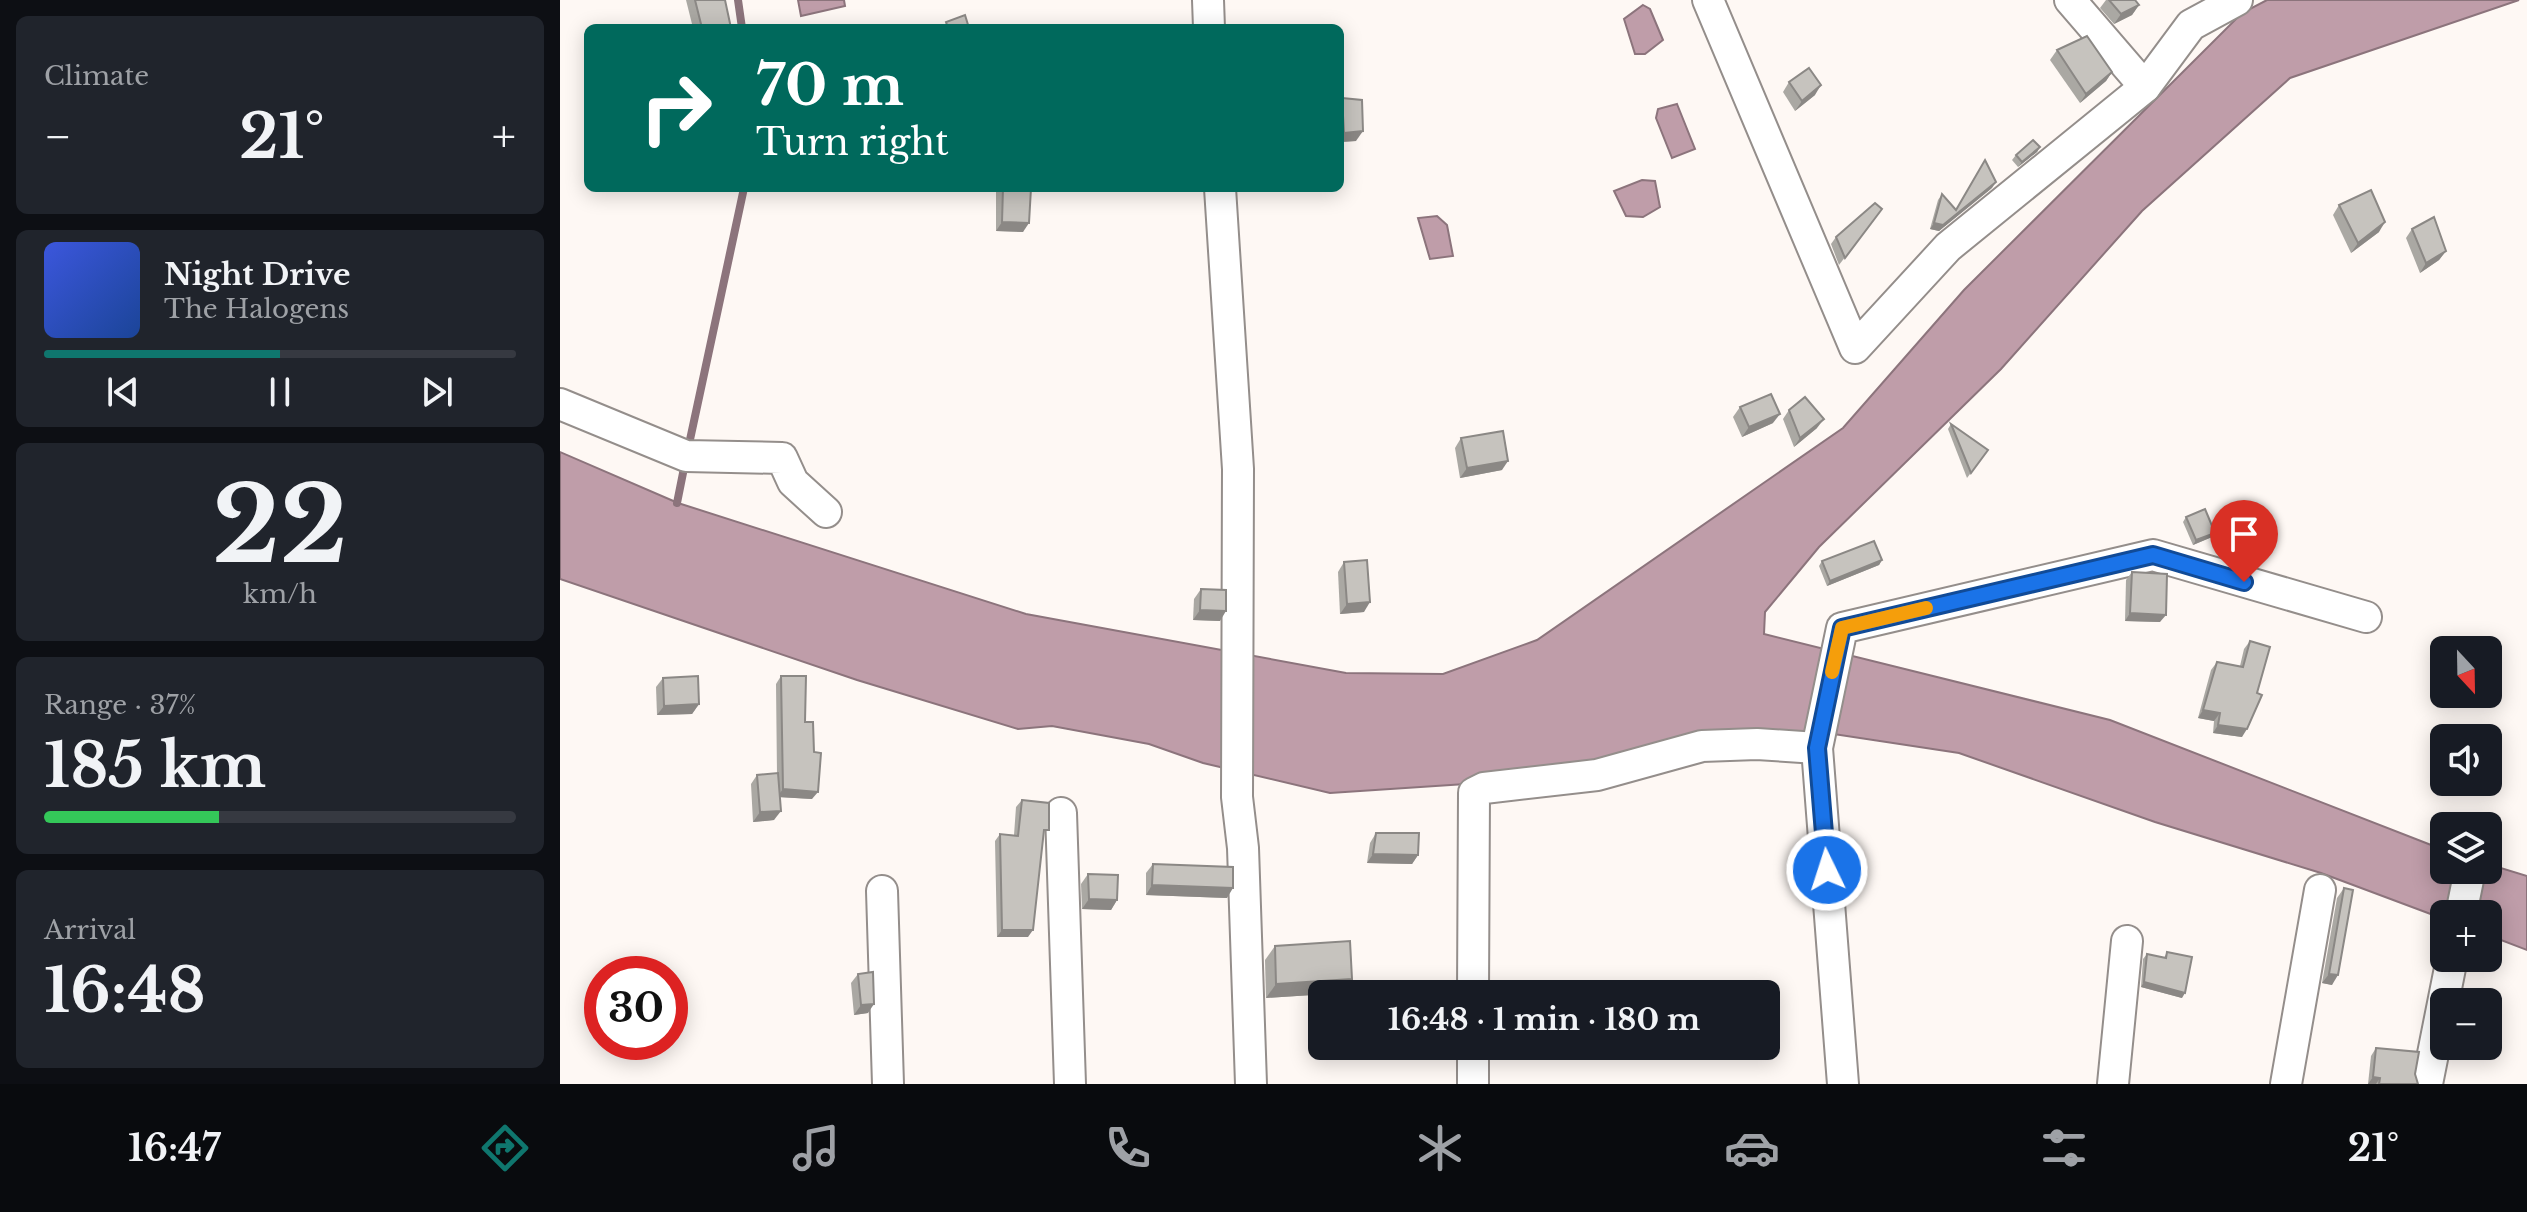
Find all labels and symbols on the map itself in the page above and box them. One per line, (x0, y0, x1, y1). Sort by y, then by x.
pin (2210, 500, 2278, 582)
north arrow (2430, 636, 2502, 708)
position arrow (1785, 828, 1869, 912)
speed limit sign: 30 (584, 956, 688, 1060)

